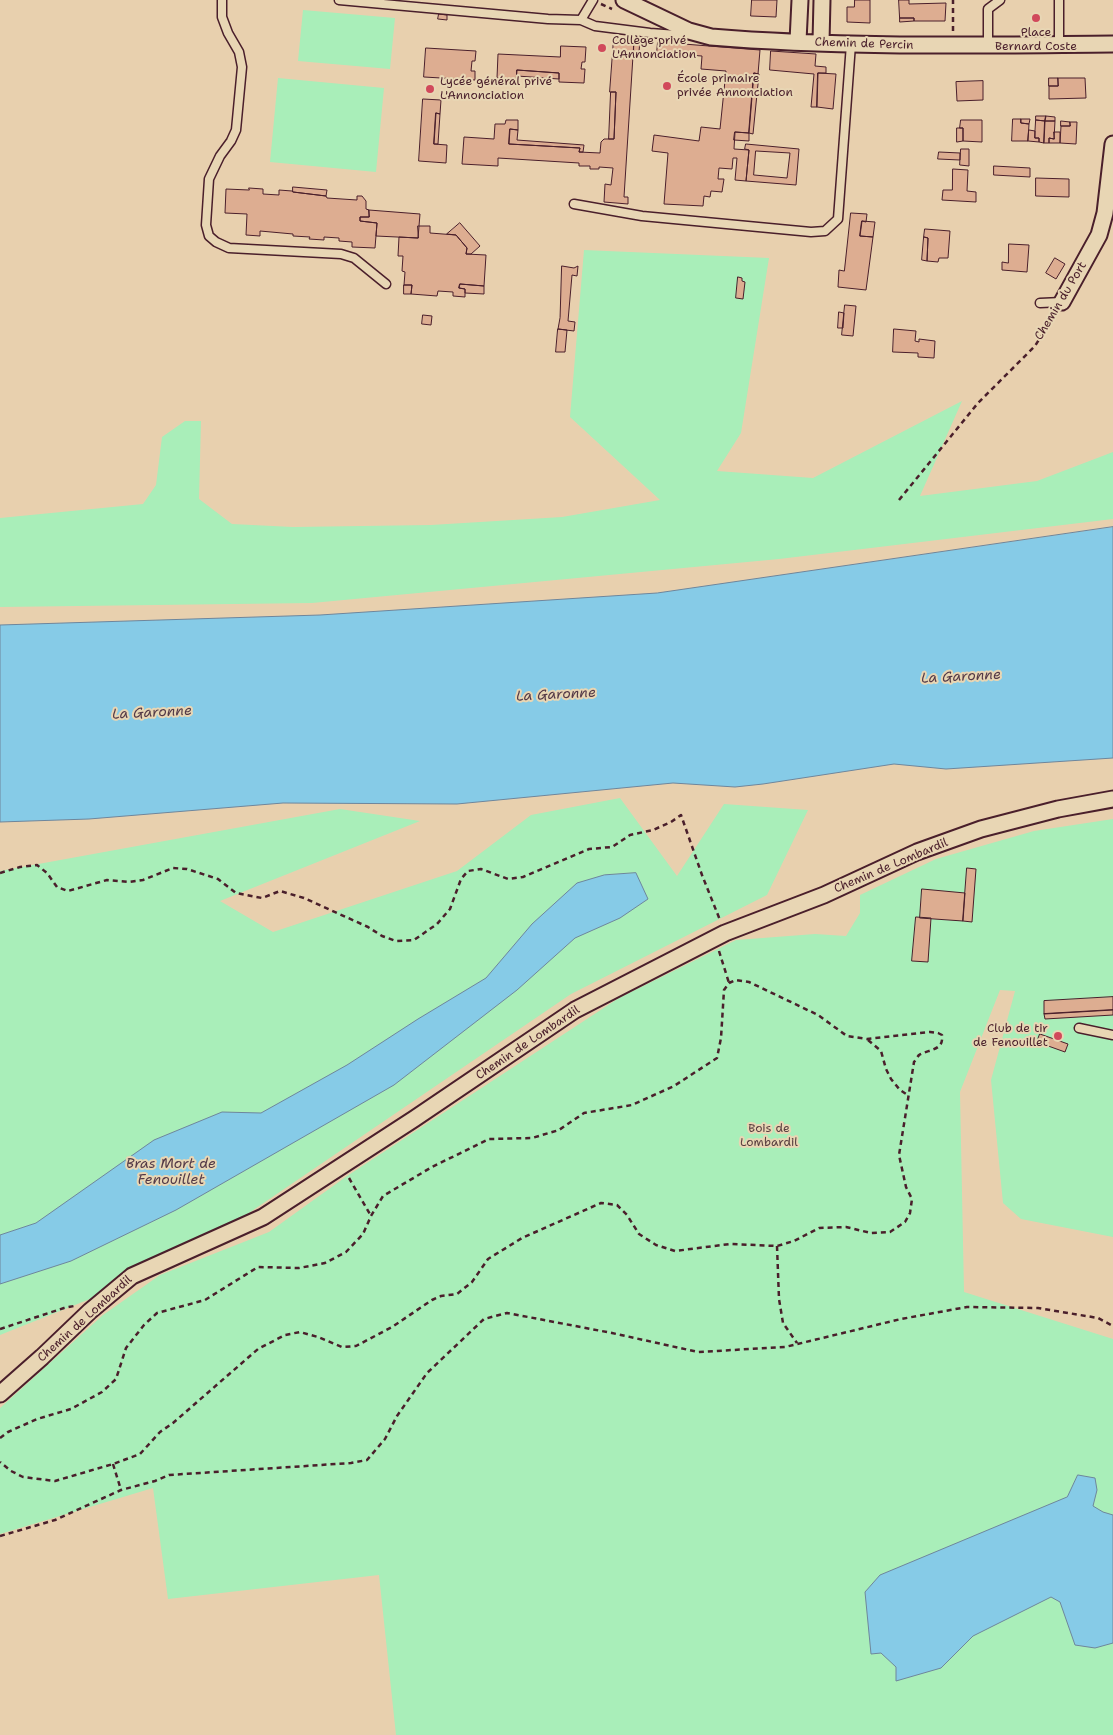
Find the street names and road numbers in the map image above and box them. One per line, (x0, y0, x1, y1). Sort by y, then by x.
street label: Chemin de Percin (814, 35, 914, 53)
street label: Chemin du Port (1032, 259, 1090, 343)
street label: Chemin de Lombardil (832, 835, 950, 897)
street label: Chemin de Lombardil (473, 1003, 583, 1083)
street label: Chemin de Lombardil (35, 1273, 135, 1365)

